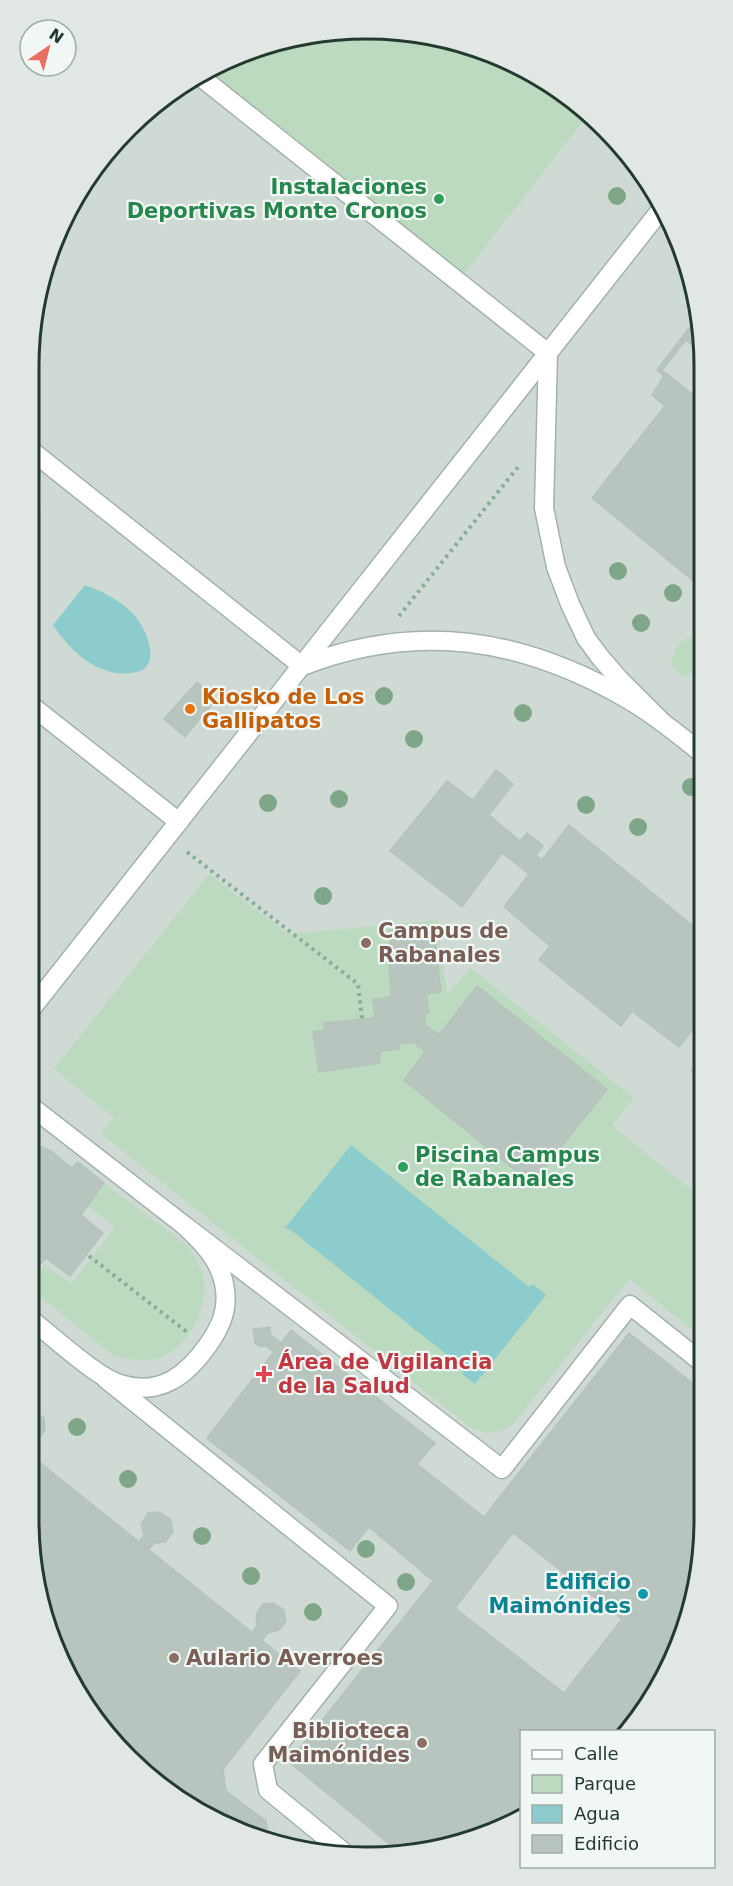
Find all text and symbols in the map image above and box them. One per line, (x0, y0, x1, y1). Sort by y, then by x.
north arrow (18, 18, 78, 78)
text: N (45, 25, 67, 48)
place label: Instalaciones Deportivas Monte Cronos (127, 175, 427, 223)
marker: Instalaciones Deportivas Monte Cronos (432, 192, 446, 206)
place label: Kiosko de Los Gallipatos (202, 685, 364, 733)
marker: Kiosko de Los Gallipatos (183, 702, 197, 716)
place label: Campus de Rabanales (378, 919, 509, 967)
marker: Campus de Rabanales (359, 936, 373, 950)
place label: Piscina Campus de Rabanales (415, 1143, 600, 1191)
marker: Piscina Campus de Rabanales (396, 1160, 410, 1174)
place label: Área de Vigilancia de la Salud (278, 1349, 492, 1398)
marker: Área de Vigilancia de la Salud (255, 1365, 273, 1383)
place label: Edificio Maimónides (489, 1570, 631, 1618)
marker: Edificio Maimónides (636, 1587, 650, 1601)
place label: Aulario Averroes (186, 1646, 383, 1670)
marker: Aulario Averroes (167, 1651, 181, 1665)
place label: Biblioteca Maimónides (268, 1719, 410, 1767)
legend (520, 1730, 715, 1868)
marker: Biblioteca Maimónides (415, 1736, 429, 1750)
text: Calle (574, 1743, 619, 1764)
text: Parque (574, 1773, 636, 1794)
text: Agua (574, 1803, 620, 1824)
text: Edificio (574, 1833, 639, 1854)

